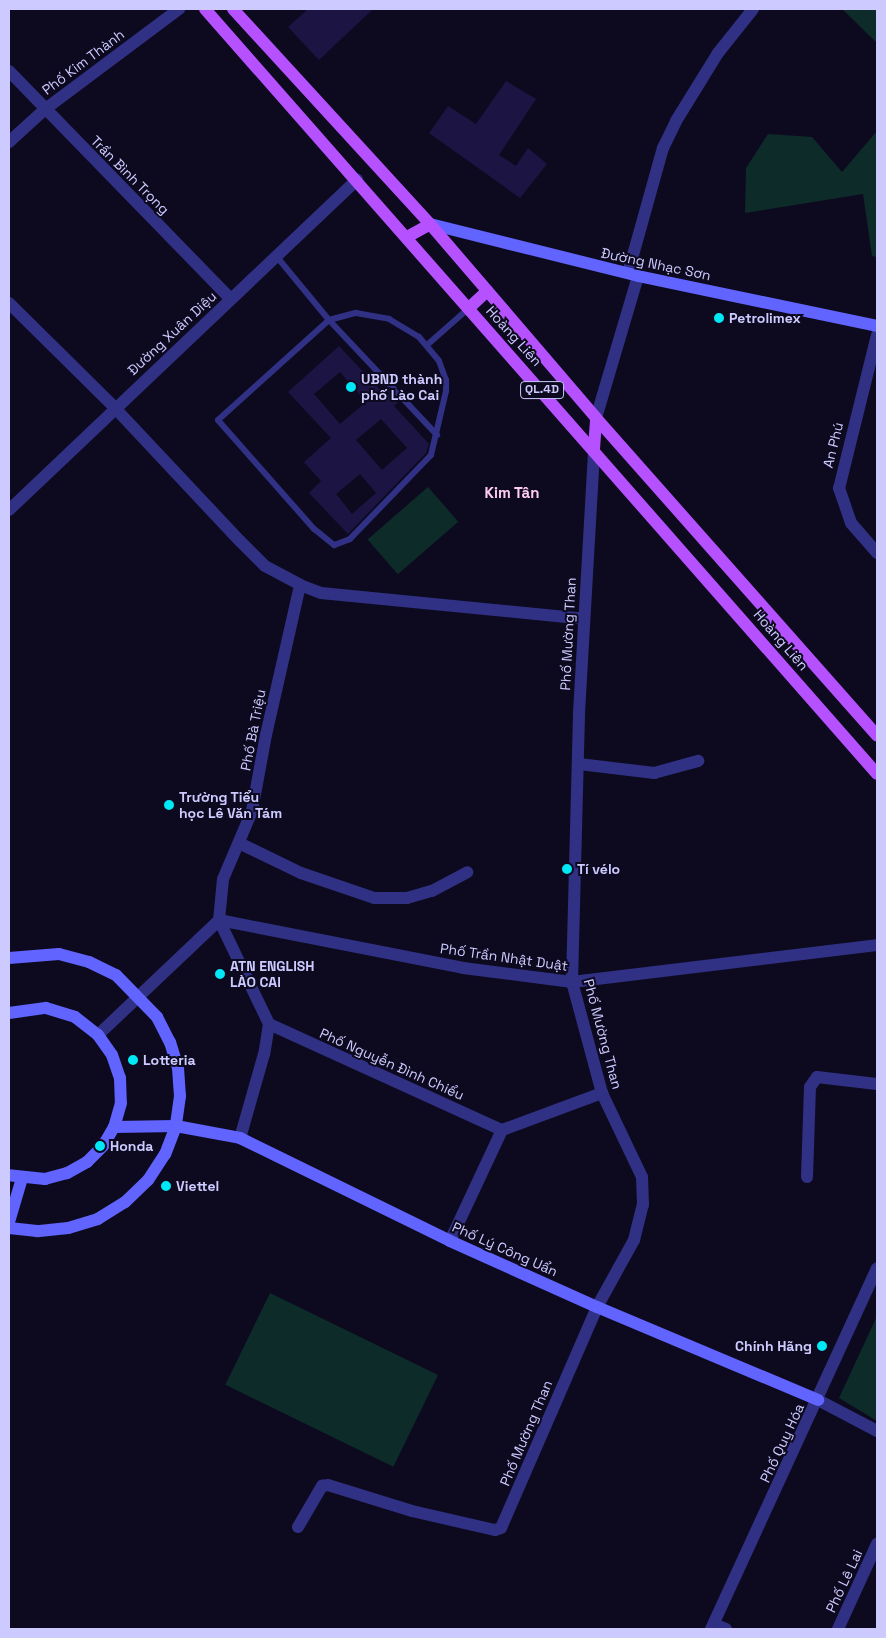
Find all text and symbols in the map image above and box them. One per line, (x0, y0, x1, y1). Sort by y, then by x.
street label: Phố Kim Thành (38, 26, 128, 98)
street label: Trần Bình Trọng (87, 132, 173, 218)
street label: Đường Nhạc Sơn (600, 244, 712, 284)
street label: Đường Xuân Diệu (124, 288, 220, 378)
street label: Hoàng Liên (483, 303, 545, 369)
place label: Petrolimex (729, 310, 801, 326)
marker: Petrolimex (713, 312, 725, 324)
place label: UBND thành phố Lào Cai (361, 371, 442, 404)
road number: QL.4D (520, 380, 564, 400)
marker: UBND thành phố Lào Cai (345, 381, 357, 393)
street label: An Phú (819, 420, 847, 470)
district label: Kim Tân (484, 484, 540, 502)
street label: Phố Mường Than (557, 577, 579, 691)
street label: Hoàng Liên (750, 606, 812, 674)
street label: Phố Bà Triệu (237, 688, 269, 772)
place label: Trường Tiểu học Lê Văn Tám (179, 789, 283, 822)
marker: Trường Tiểu học Lê Văn Tám (163, 799, 175, 811)
place label: Tí vélo (577, 861, 620, 877)
marker: Tí vélo (561, 863, 573, 875)
street label: Phố Trần Nhật Duật (439, 940, 569, 974)
place label: ATN ENGLISH LÀO CAI (230, 958, 315, 990)
marker: ATN ENGLISH LÀO CAI (214, 968, 226, 980)
street label: Phố Mường Than (580, 977, 626, 1091)
street label: Phố Nguyễn Đình Chiểu (317, 1025, 467, 1103)
place label: Lotteria (143, 1052, 196, 1068)
marker: Lotteria (127, 1054, 139, 1066)
place label: Honda (110, 1138, 153, 1154)
marker: Honda (94, 1140, 106, 1152)
place label: Viettel (176, 1178, 219, 1194)
marker: Viettel (160, 1180, 172, 1192)
street label: Phố Lý Công Uẩn (450, 1218, 560, 1280)
place label: Chính Hãng (735, 1338, 812, 1354)
marker: Chính Hãng (816, 1340, 828, 1352)
street label: Phố Mường Than (496, 1377, 556, 1489)
street label: Phố Quy Hóa (756, 1401, 808, 1485)
street label: Phố Lê Lai (822, 1547, 866, 1615)

